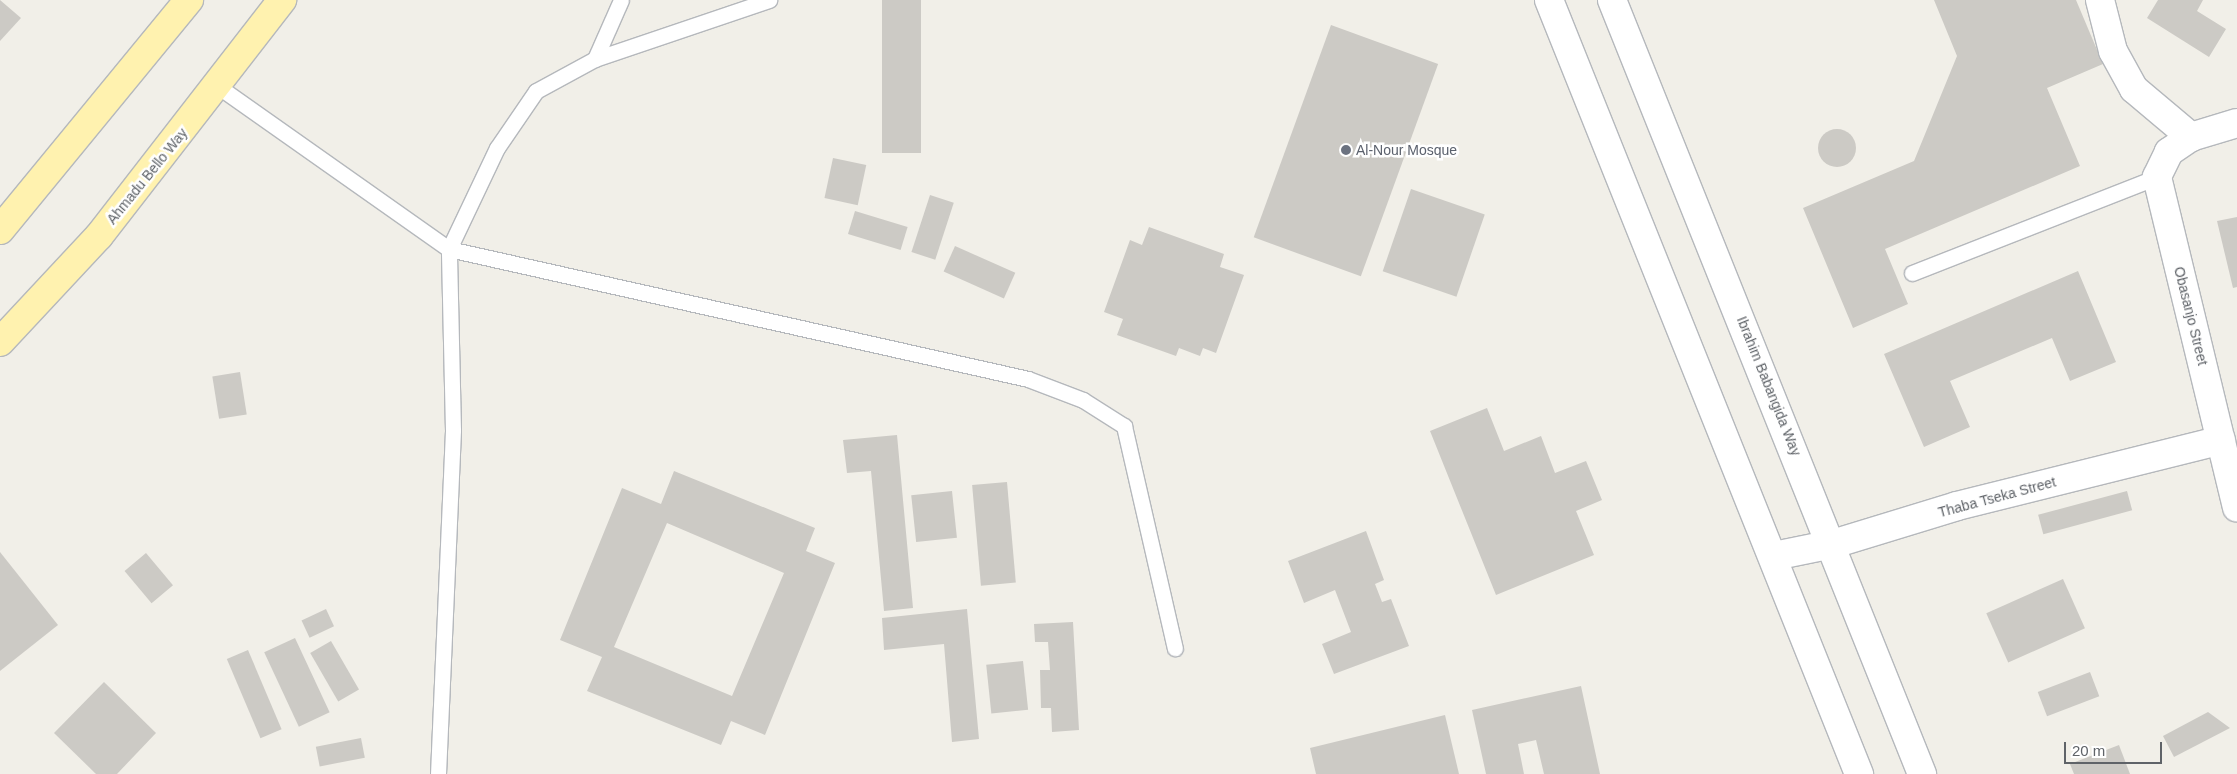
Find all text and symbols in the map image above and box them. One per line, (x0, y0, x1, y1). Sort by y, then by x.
street label: Ahmadu Bello Way (103, 125, 191, 227)
place label: Al-Nour Mosque (1356, 142, 1457, 158)
marker: Al-Nour Mosque (1340, 144, 1352, 156)
street label: Obasanjo Street (2171, 265, 2211, 367)
street label: Ibrahim Babangida Way (1733, 314, 1805, 458)
street label: Thaba Tseka Street (1936, 473, 2058, 521)
scale bar (2067, 732, 2164, 764)
text: 20 m (2072, 742, 2105, 759)

